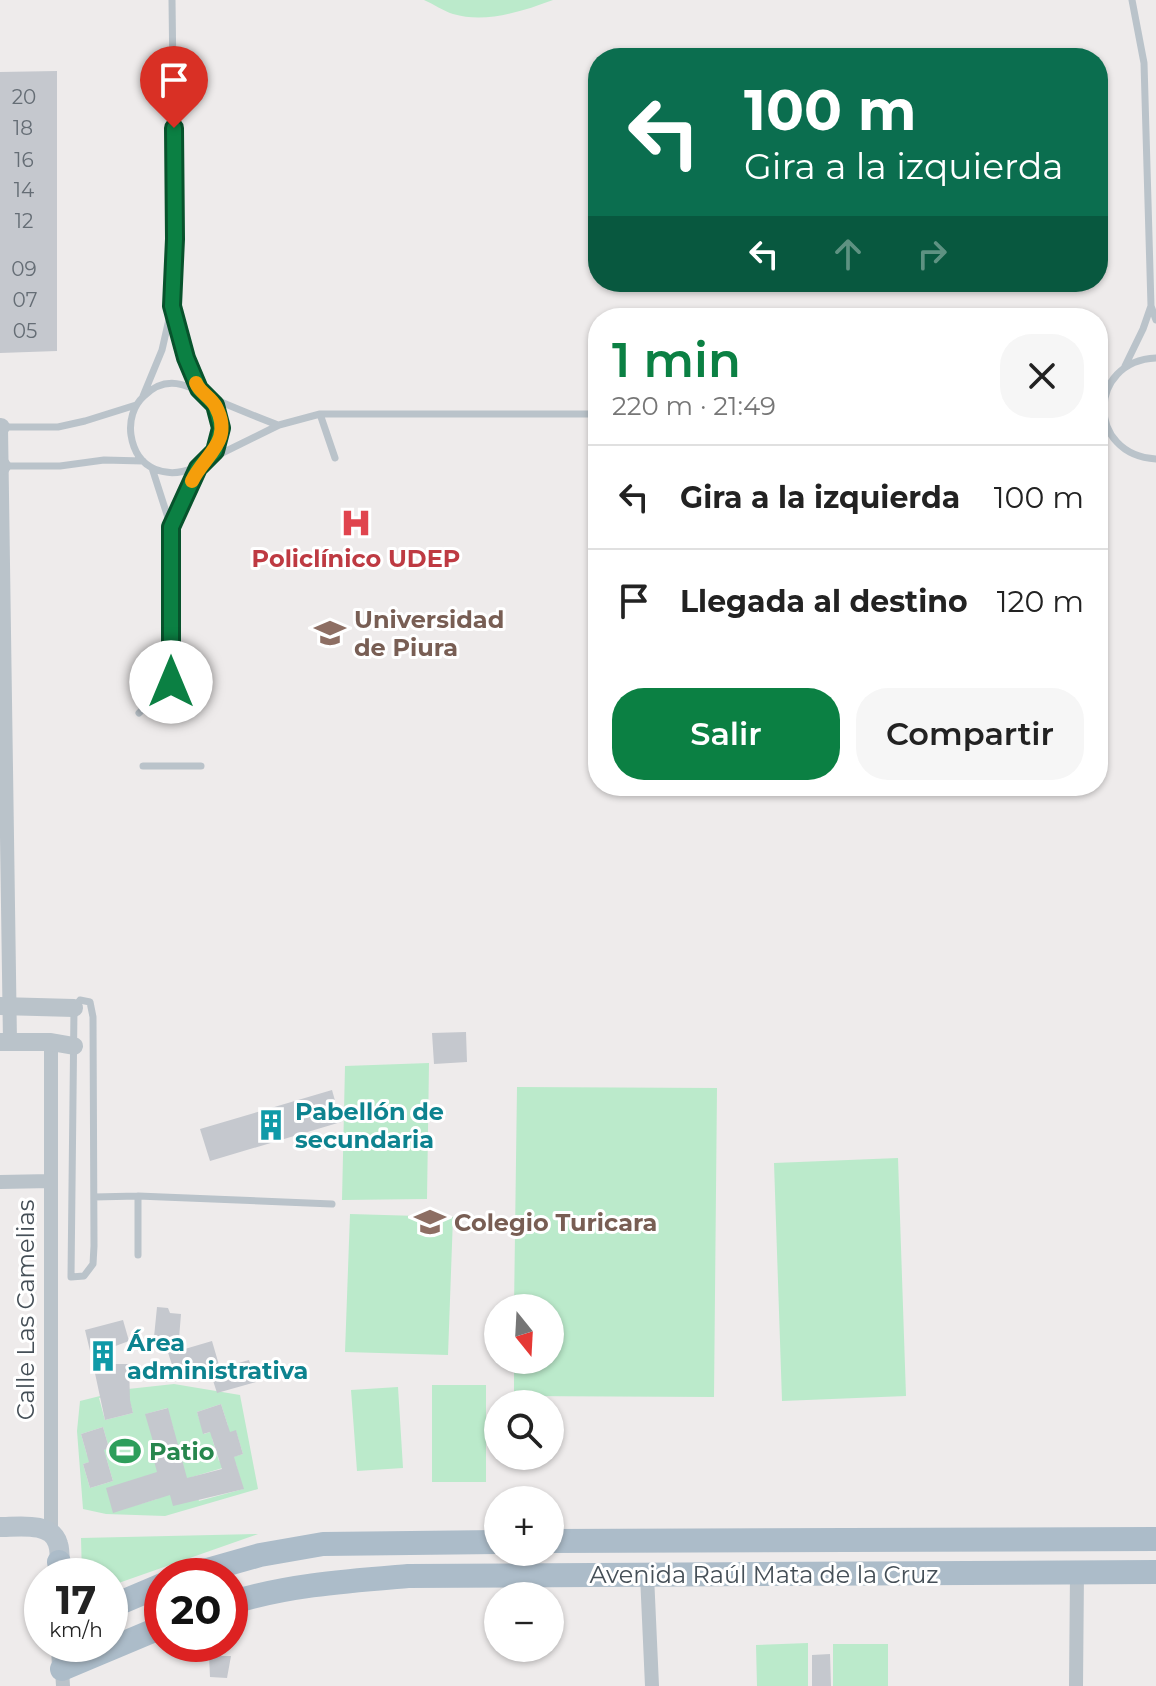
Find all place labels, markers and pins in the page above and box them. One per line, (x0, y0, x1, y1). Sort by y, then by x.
pin (140, 46, 208, 128)
hospital icon: Policlínico UDEP (339, 506, 373, 540)
place label: Policlínico UDEP (252, 544, 460, 573)
place label: Universidad de Piura (354, 605, 504, 662)
school or university icon: Universidad de Piura (313, 616, 347, 650)
place label: Pabellón de secundaria (295, 1097, 444, 1154)
building icon: Pabellón de secundaria (254, 1108, 288, 1142)
school or university icon: Colegio Turicara (413, 1205, 447, 1239)
place label: Colegio Turicara (454, 1208, 657, 1237)
place label: Área administrativa (126, 1328, 308, 1385)
building icon: Área administrativa (86, 1339, 120, 1373)
sports icon: Patio (108, 1434, 142, 1468)
place label: Patio (149, 1437, 214, 1466)

